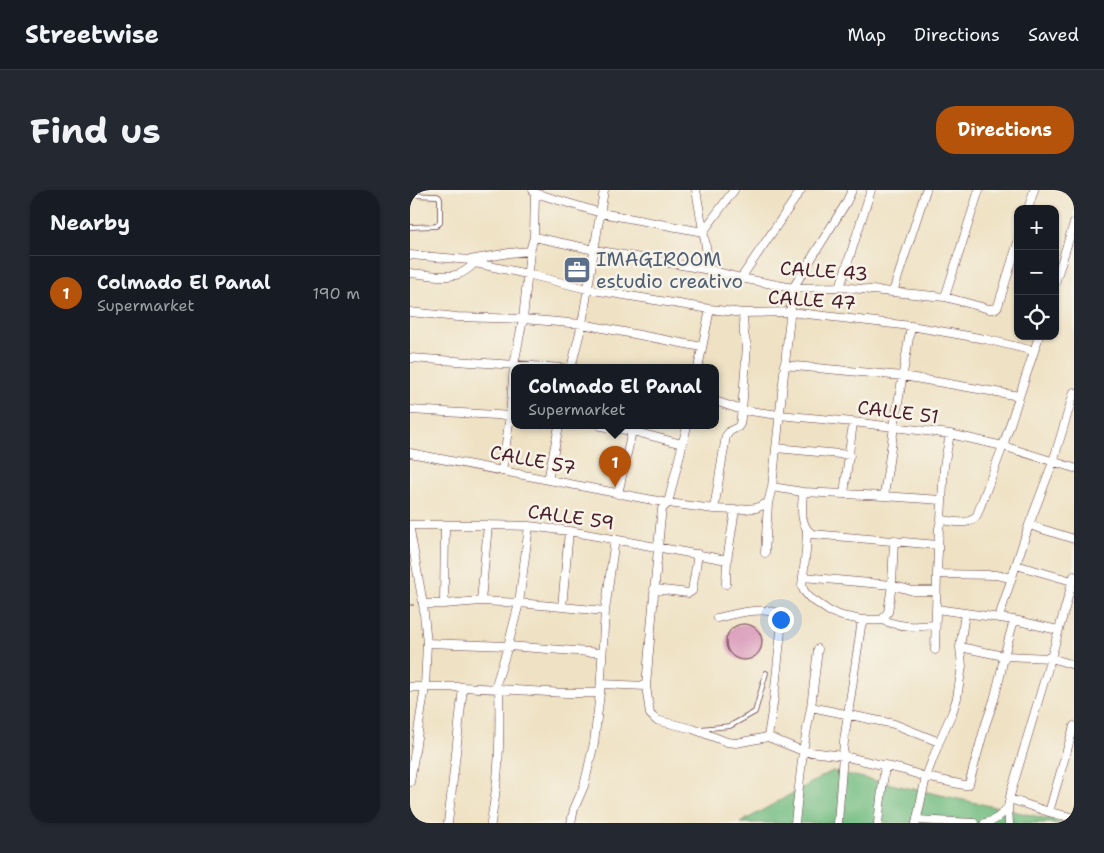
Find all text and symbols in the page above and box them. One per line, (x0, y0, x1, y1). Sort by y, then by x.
text: Streetwise (25, 19, 159, 51)
text: Map (848, 23, 886, 47)
text: Directions (914, 23, 1000, 47)
text: Saved (1028, 23, 1079, 47)
button: Directions (936, 106, 1074, 154)
text: Find us (30, 107, 161, 154)
map controls (1014, 205, 1059, 340)
button: + (1014, 205, 1059, 250)
text: Nearby (50, 209, 130, 237)
place label: IMAGIROOM estudio creativo (596, 247, 743, 294)
button: − (1014, 250, 1059, 295)
office icon: IMAGIROOM estudio creativo (562, 255, 592, 285)
street label: CALLE 43 (779, 255, 869, 287)
text: Colmado El Panal (97, 270, 271, 295)
text: 1 (62, 283, 70, 304)
text: 190 m (313, 283, 360, 304)
street label: CALLE 47 (767, 284, 857, 316)
text: Supermarket (97, 295, 194, 316)
button: locate (1014, 295, 1059, 340)
popup (511, 364, 719, 429)
text: Colmado El Panal (528, 374, 702, 399)
street label: CALLE 51 (856, 395, 940, 429)
text: Supermarket (528, 399, 626, 420)
street label: CALLE 57 (488, 439, 578, 481)
pin: 1 (599, 446, 631, 487)
street label: CALLE 59 (526, 499, 616, 535)
your location (768, 607, 794, 633)

